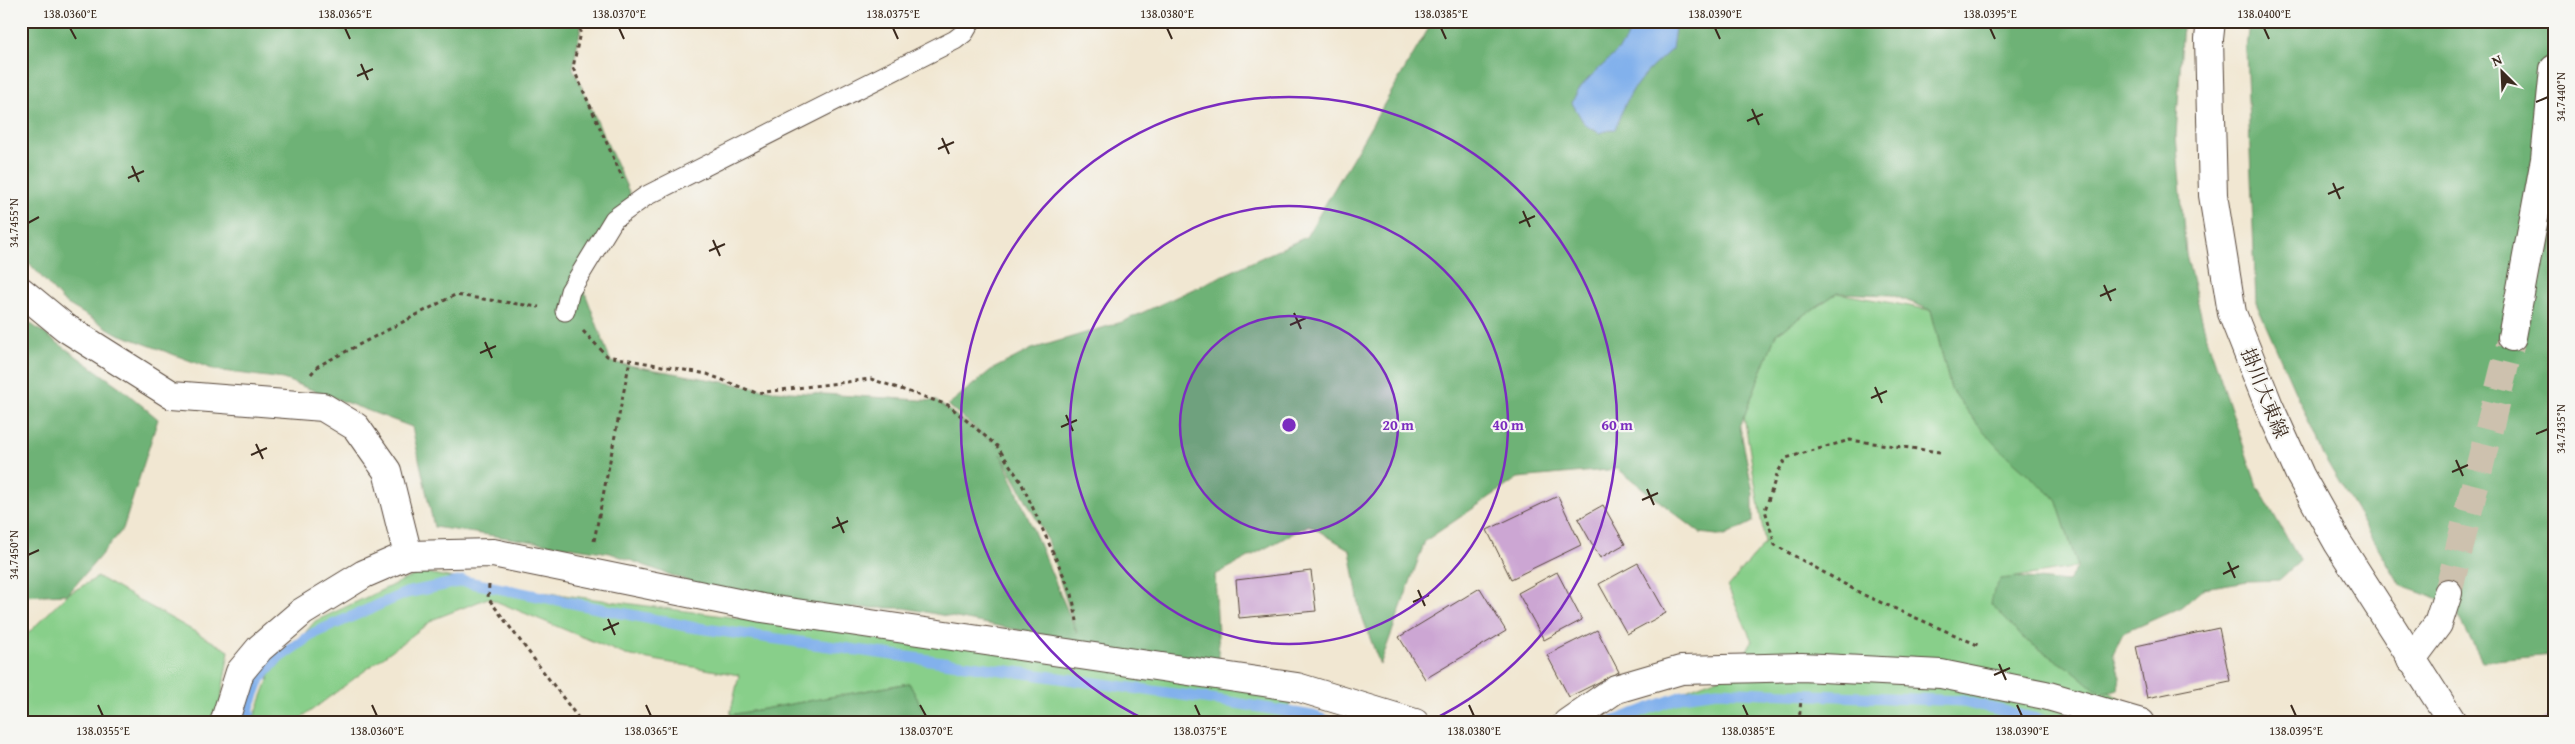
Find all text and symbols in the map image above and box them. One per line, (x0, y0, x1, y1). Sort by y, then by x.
text: 138.0360°E (43, 5, 97, 22)
text: 138.0365°E (318, 5, 372, 22)
text: 138.0370°E (592, 5, 646, 22)
text: 138.0375°E (866, 5, 920, 22)
text: 138.0380°E (1140, 5, 1194, 22)
text: 138.0385°E (1414, 5, 1468, 22)
text: 138.0390°E (1688, 5, 1742, 22)
text: 138.0395°E (1963, 5, 2017, 22)
text: 138.0400°E (2237, 5, 2291, 22)
north arrow (2478, 48, 2528, 98)
text: N (2488, 49, 2506, 71)
text: 34.7440°N (2552, 72, 2569, 122)
text: 34.7455°N (5, 198, 22, 248)
street label: 掛川大東線 (2234, 344, 2296, 442)
text: 34.7435°N (2552, 404, 2569, 454)
text: 20 m (1382, 414, 1414, 435)
text: 40 m (1492, 414, 1524, 435)
text: 60 m (1601, 414, 1633, 435)
centre of rings (1280, 416, 1298, 434)
text: 34.7450°N (5, 530, 22, 580)
text: 138.0355°E (76, 722, 130, 739)
text: 138.0360°E (350, 722, 404, 739)
text: 138.0365°E (624, 722, 678, 739)
text: 138.0370°E (899, 722, 953, 739)
text: 138.0375°E (1173, 722, 1227, 739)
text: 138.0380°E (1447, 722, 1501, 739)
text: 138.0385°E (1721, 722, 1775, 739)
text: 138.0390°E (1995, 722, 2049, 739)
text: 138.0395°E (2269, 722, 2323, 739)

